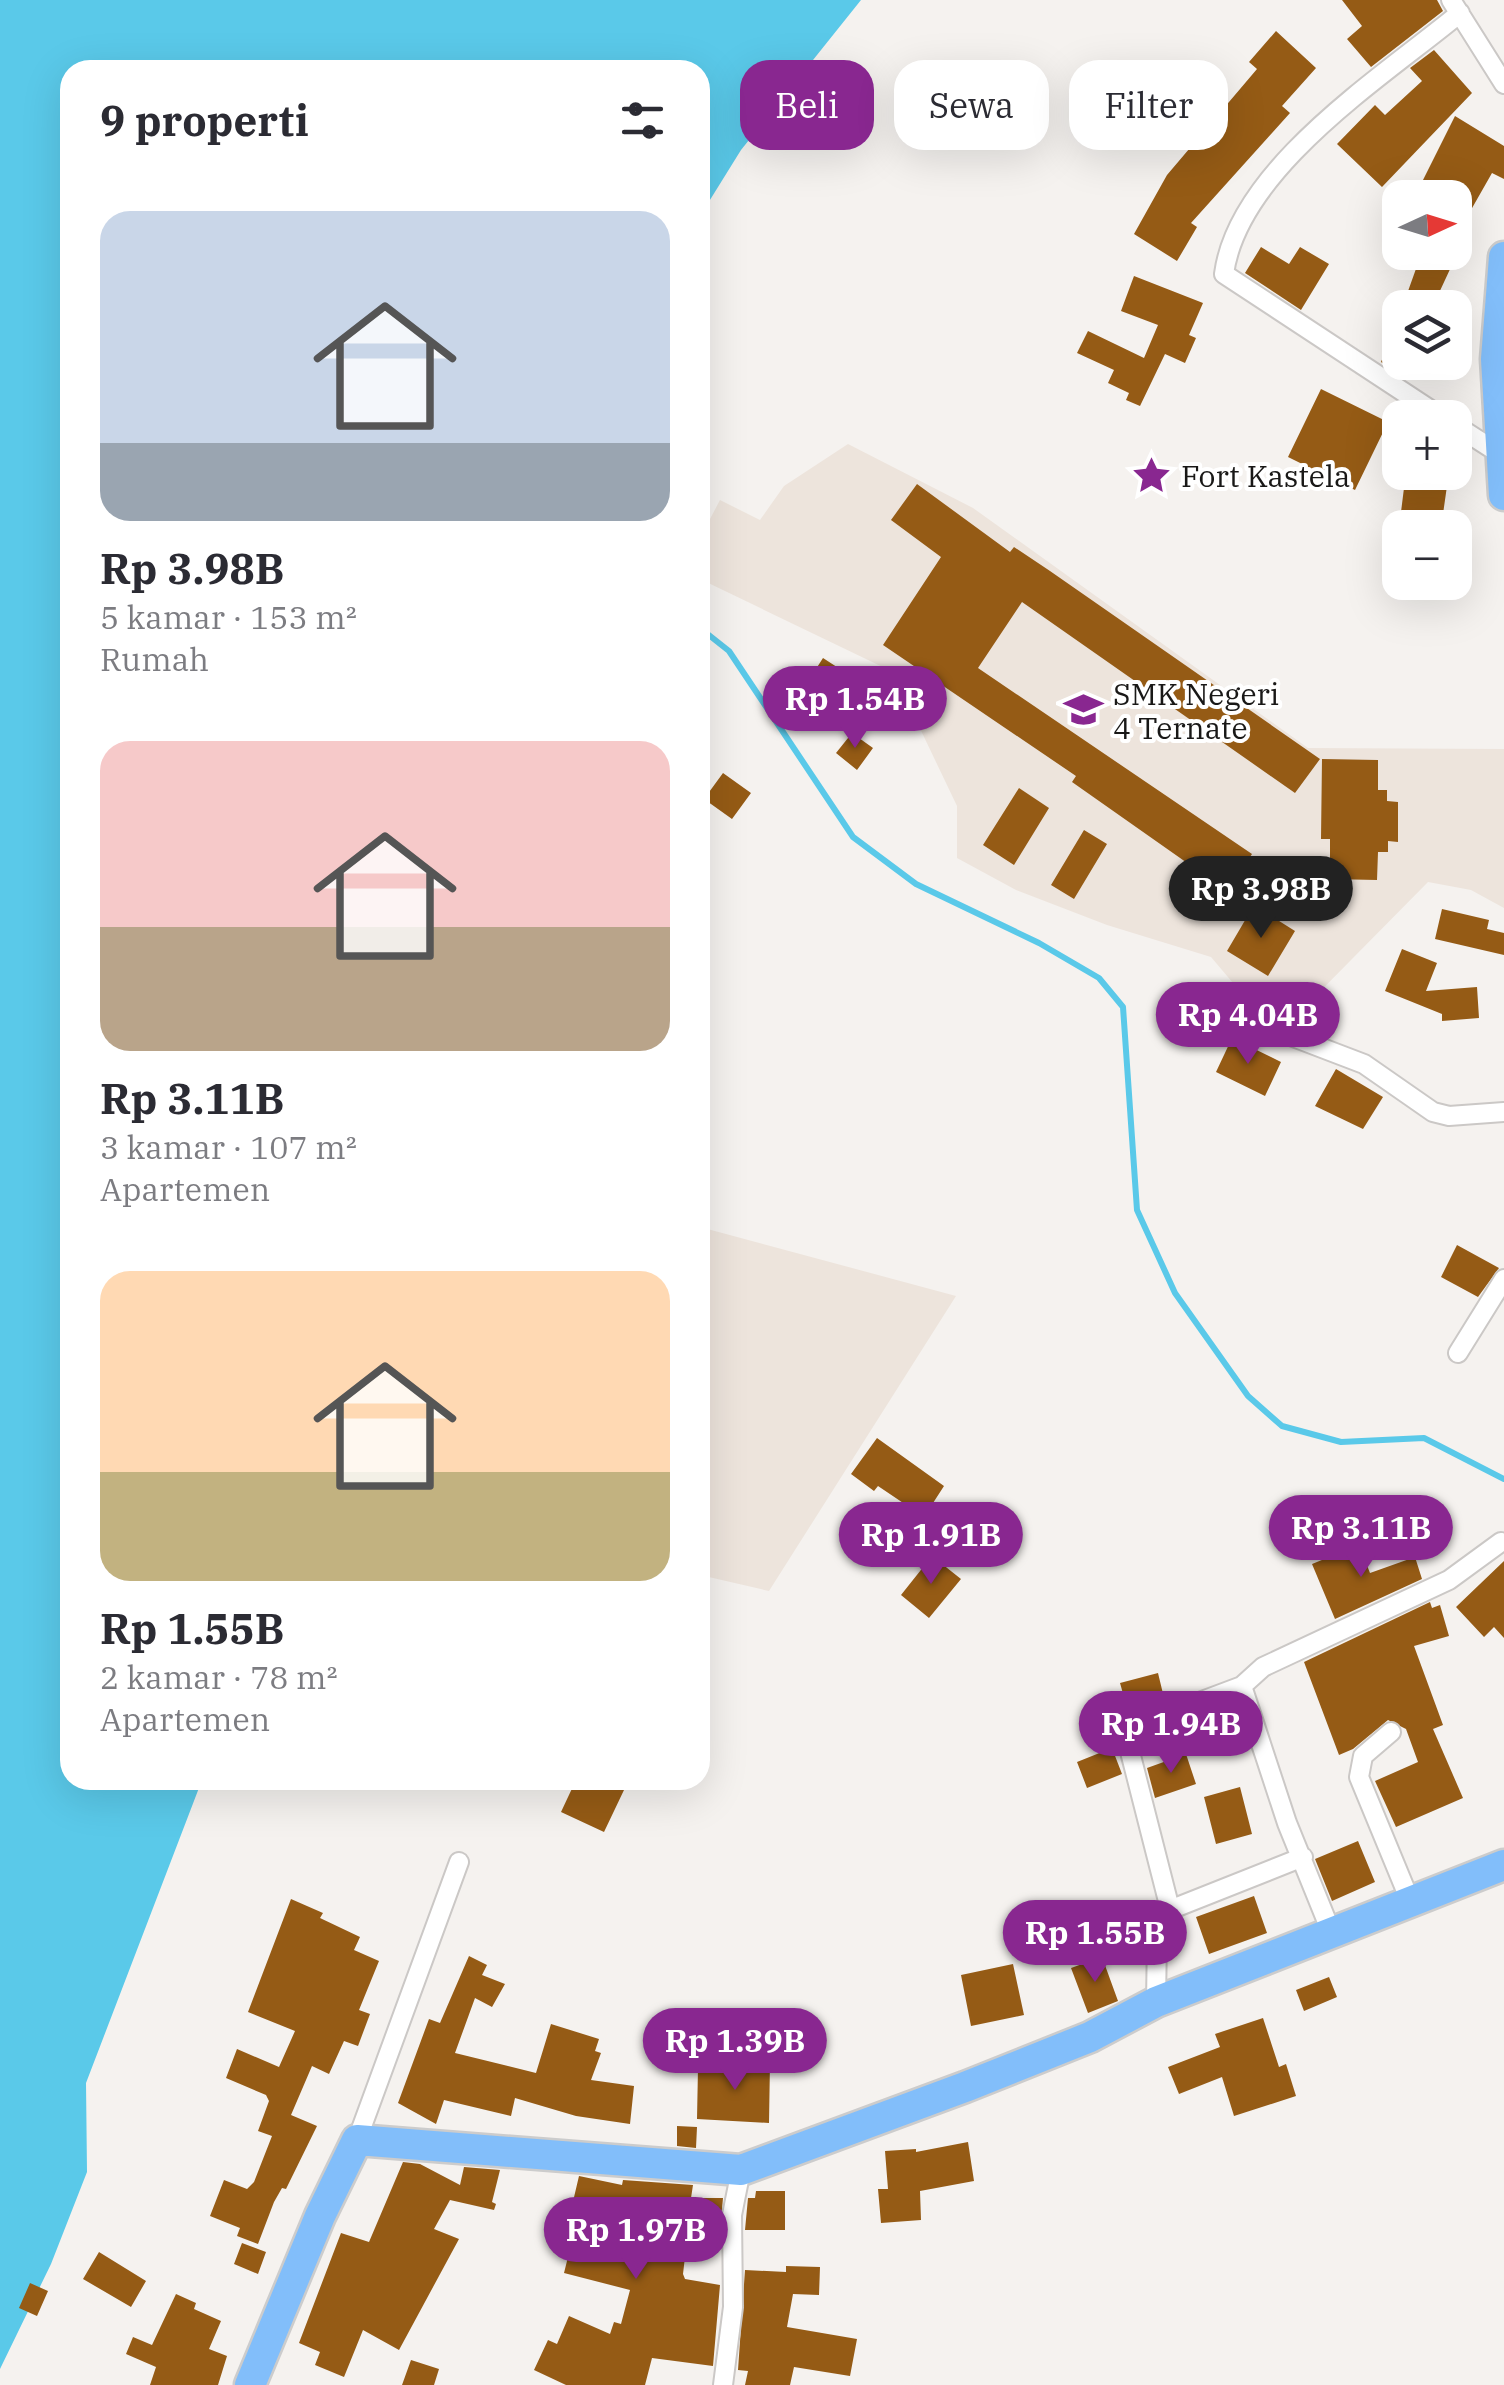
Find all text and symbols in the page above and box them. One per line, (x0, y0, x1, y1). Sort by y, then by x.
chip: Beli (740, 60, 874, 150)
chip: Sewa (894, 60, 1049, 150)
chip: Filter (1069, 60, 1228, 150)
text: 9 properti (100, 93, 309, 148)
icon: filters (615, 93, 670, 148)
north arrow (1382, 180, 1472, 270)
map controls (1382, 180, 1472, 600)
icon: home (295, 276, 475, 456)
button: layers (1382, 290, 1472, 380)
button: + (1382, 400, 1472, 490)
place icon: Fort Kastela (1130, 454, 1172, 496)
place label: Fort Kastela (1181, 456, 1350, 495)
button: − (1382, 510, 1472, 600)
text: Rp 3.98B (100, 541, 284, 596)
text: 5 kamar · 153 m² (100, 596, 357, 638)
text: Rumah (100, 638, 209, 680)
pin: Rp 1.54B (752, 666, 958, 751)
place label: SMK Negeri 4 Ternate (1113, 674, 1279, 747)
text: Rp 1.54B (785, 677, 925, 719)
school or university icon: SMK Negeri 4 Ternate (1062, 689, 1104, 731)
icon: home (295, 806, 475, 986)
pin: Rp 3.98B (1158, 856, 1364, 941)
text: Rp 3.98B (1191, 867, 1331, 909)
pin: Rp 4.04B (1145, 982, 1351, 1067)
text: Rp 4.04B (1178, 993, 1318, 1035)
text: Rp 3.11B (100, 1071, 284, 1126)
text: 3 kamar · 107 m² (100, 1126, 357, 1168)
text: Apartemen (100, 1168, 270, 1210)
icon: home (295, 1336, 475, 1516)
pin: Rp 3.11B (1258, 1495, 1464, 1580)
pin: Rp 1.91B (828, 1502, 1034, 1587)
text: Rp 3.11B (1291, 1506, 1431, 1548)
text: Rp 1.91B (861, 1513, 1001, 1555)
text: Rp 1.55B (100, 1601, 284, 1656)
text: 2 kamar · 78 m² (100, 1656, 338, 1698)
pin: Rp 1.94B (1068, 1691, 1274, 1776)
text: Apartemen (100, 1698, 270, 1740)
text: Rp 1.94B (1101, 1702, 1241, 1744)
pin: Rp 1.55B (992, 1900, 1198, 1985)
text: Rp 1.55B (1025, 1911, 1165, 1953)
pin: Rp 1.39B (632, 2008, 838, 2093)
text: Rp 1.39B (665, 2019, 805, 2061)
pin: Rp 1.97B (533, 2197, 739, 2282)
text: Rp 1.97B (566, 2208, 706, 2250)

